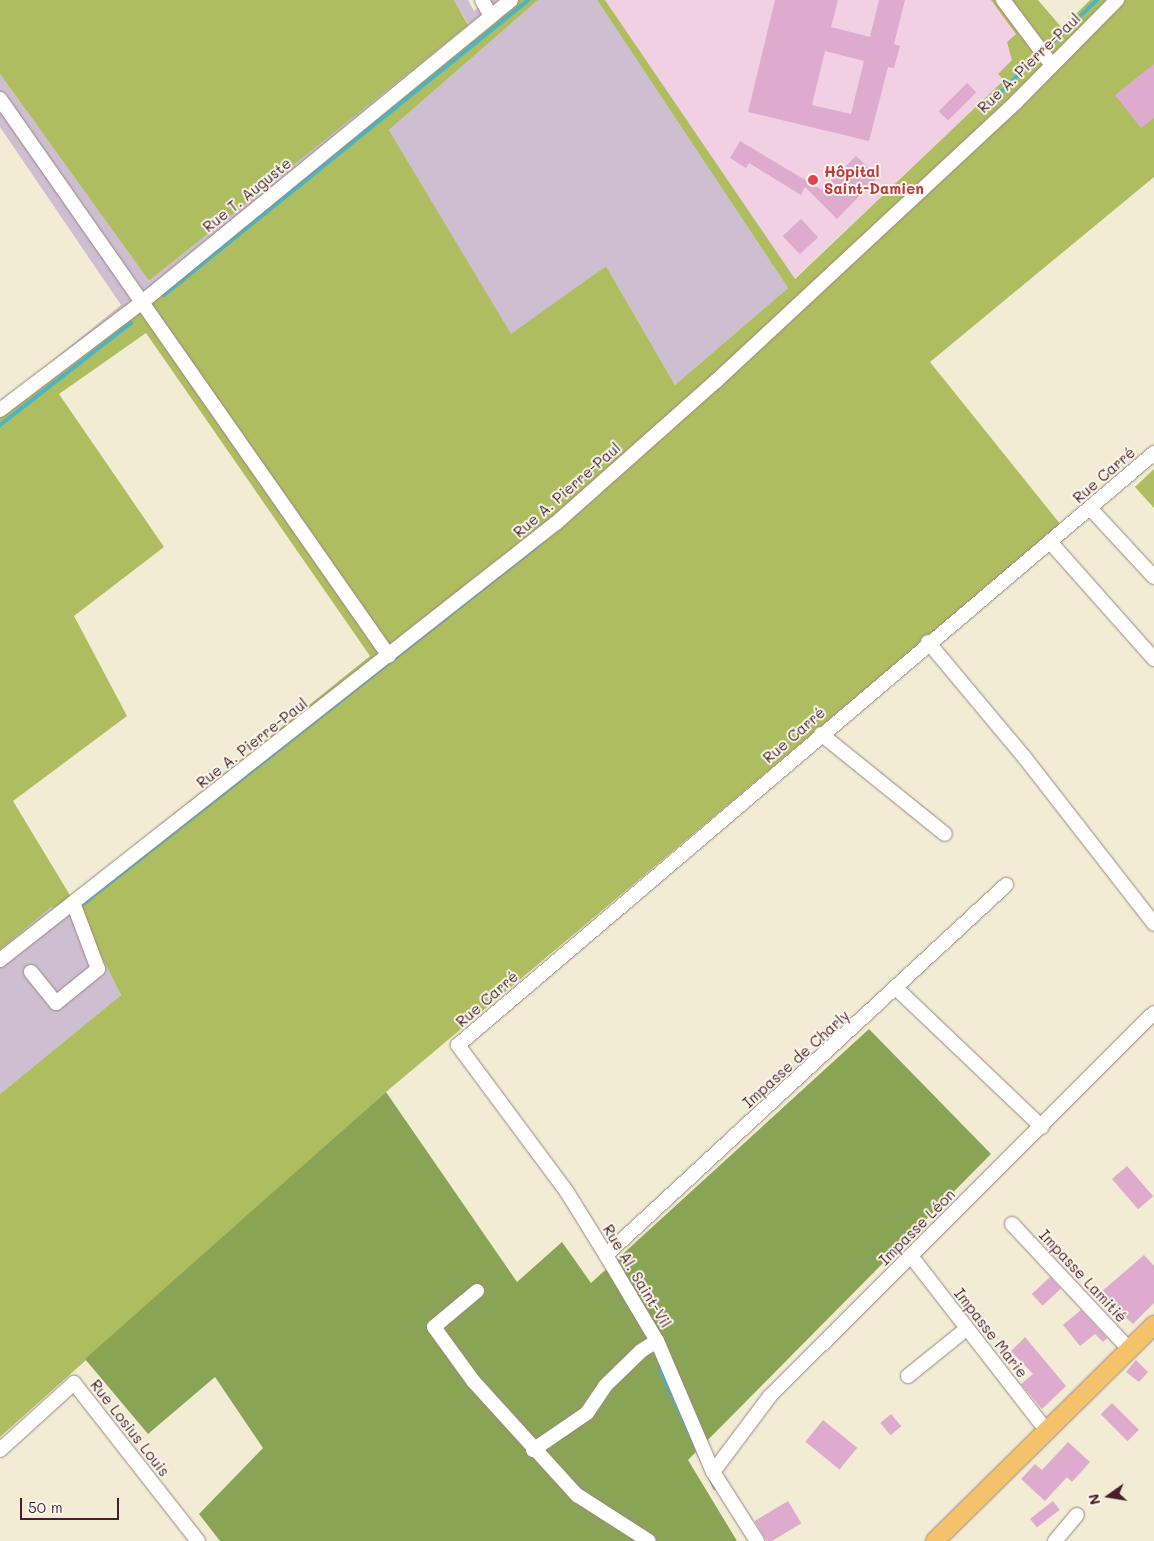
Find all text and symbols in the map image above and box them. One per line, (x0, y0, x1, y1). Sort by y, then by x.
street label: Rue A. Pierre-Paul (974, 9, 1084, 117)
street label: Rue T. Auguste (199, 154, 295, 236)
place label: Hôpital Saint-Damien (824, 162, 924, 197)
marker: Hôpital Saint-Damien (806, 173, 820, 187)
street label: Rue A. Pierre-Paul (510, 439, 624, 541)
street label: Rue Carré (1069, 443, 1139, 507)
street label: Rue A. Pierre-Paul (193, 694, 311, 792)
street label: Rue Carré (759, 703, 829, 767)
street label: Rue Carré (452, 967, 522, 1031)
street label: Impasse de Charly (739, 1006, 853, 1112)
street label: Impasse Léon (875, 1185, 959, 1269)
street label: Rue Al. Saint-Vil (599, 1221, 675, 1331)
street label: Impasse Lamitié (1035, 1226, 1131, 1326)
street label: Impasse Marie (951, 1285, 1031, 1381)
street label: Rue Losius Louis (87, 1376, 173, 1480)
north arrow (1084, 1471, 1134, 1521)
scale bar (22, 1488, 121, 1520)
text: N (1083, 1492, 1104, 1507)
text: 50 m (28, 1497, 63, 1517)

